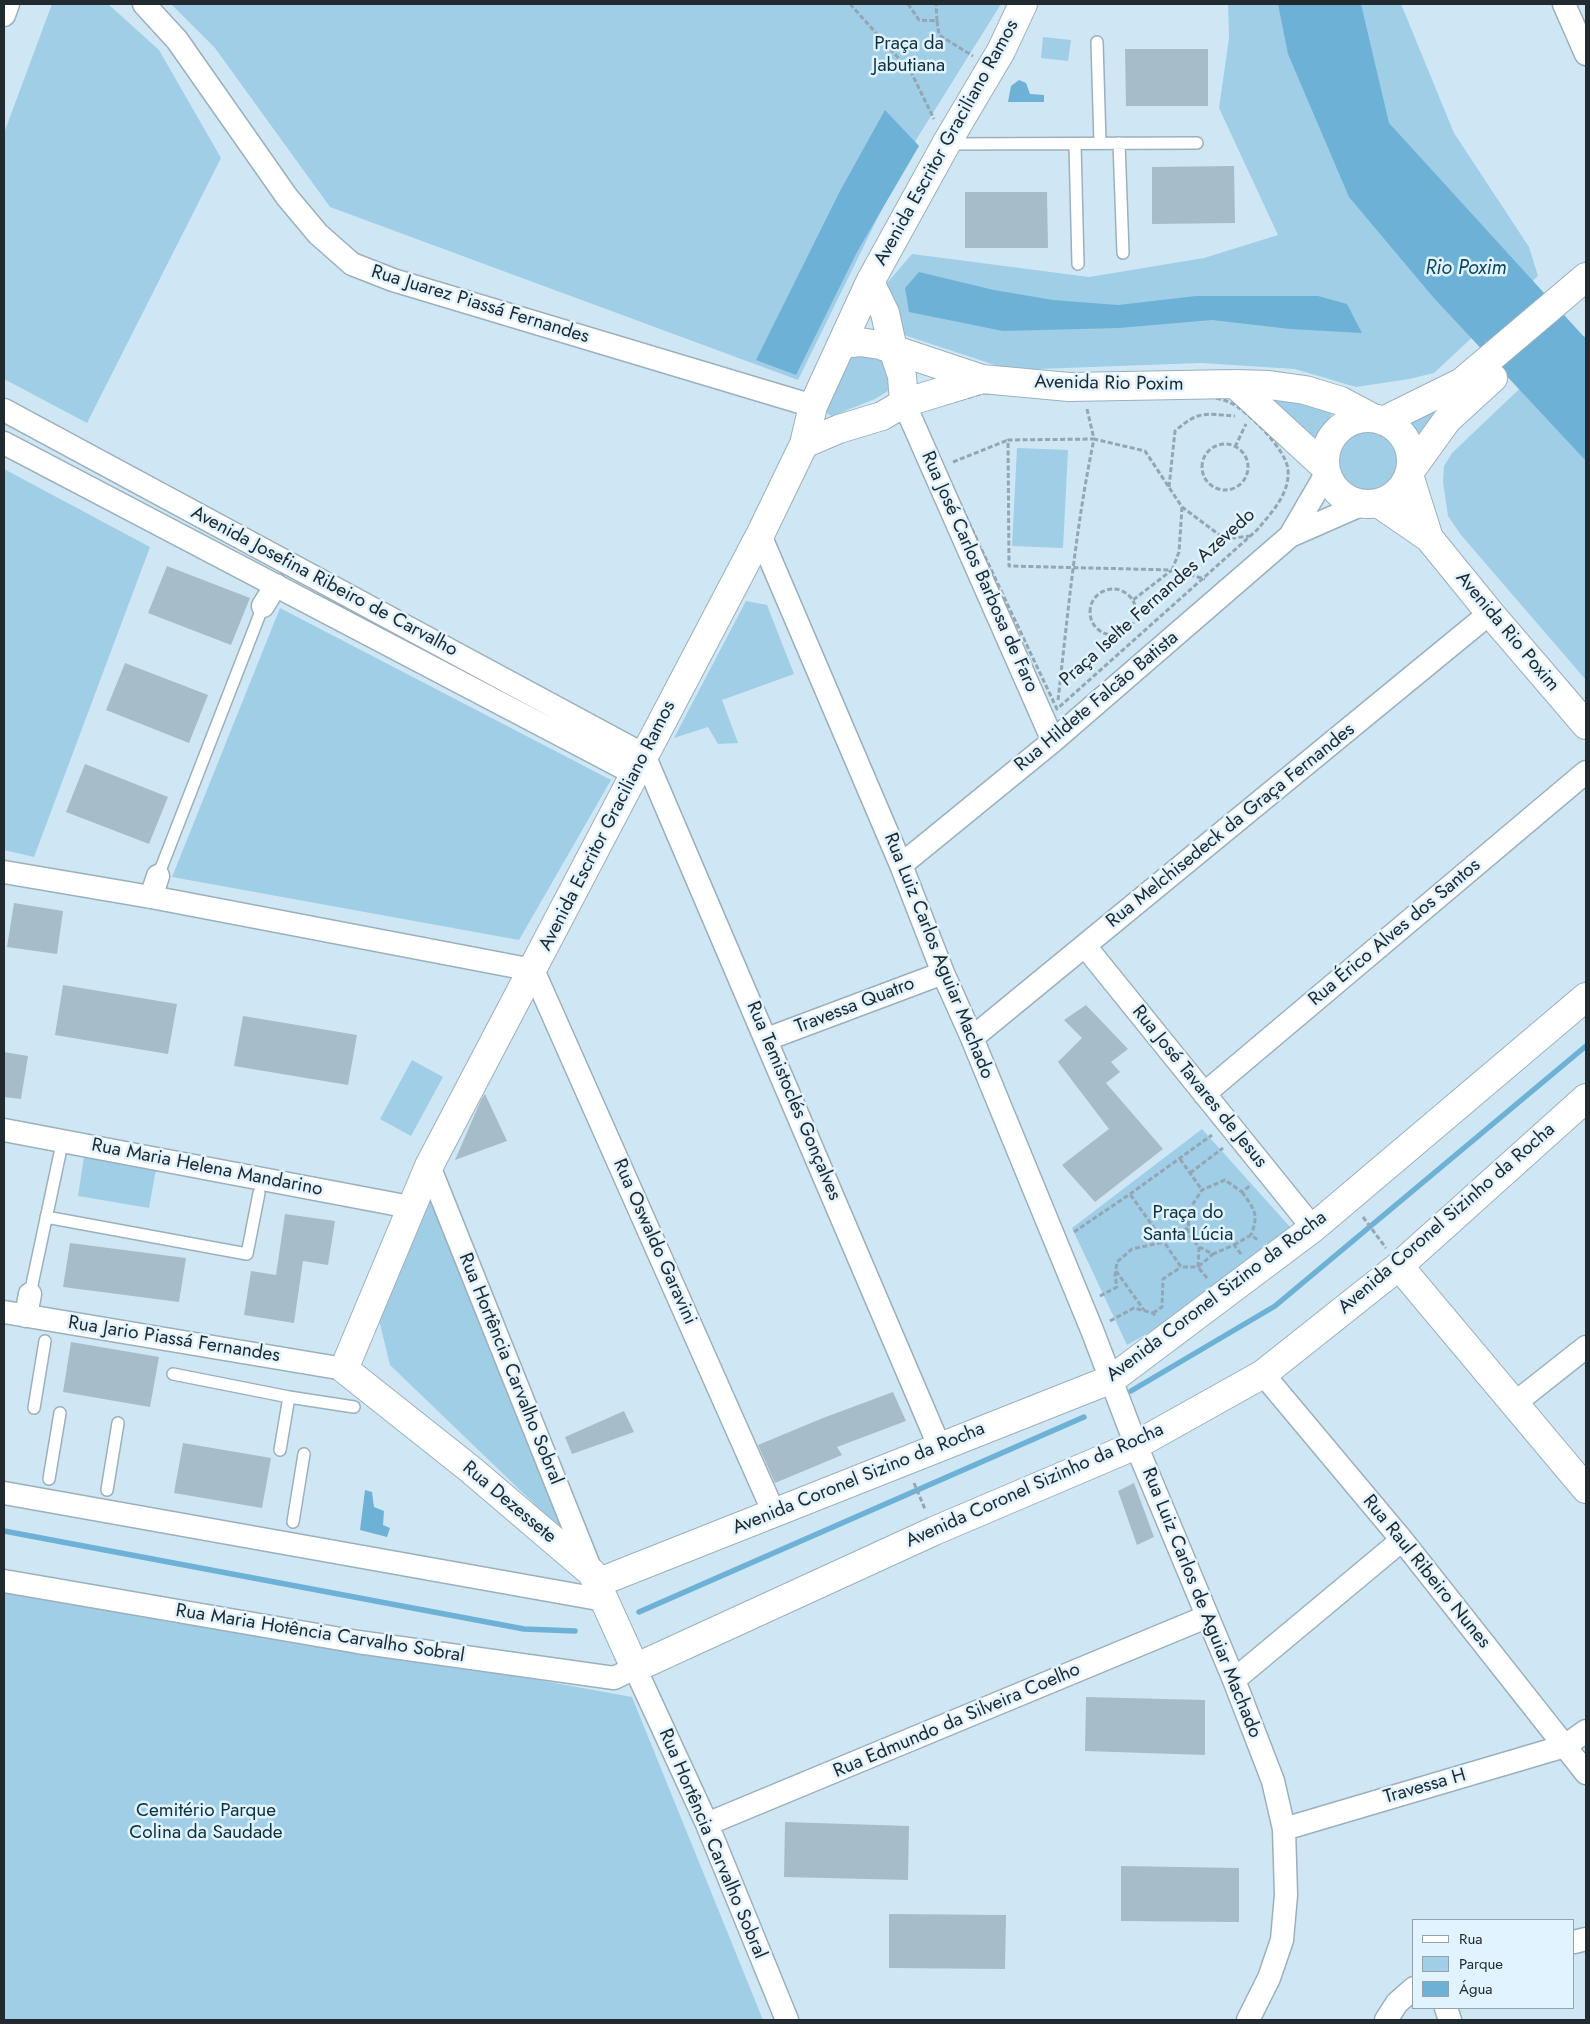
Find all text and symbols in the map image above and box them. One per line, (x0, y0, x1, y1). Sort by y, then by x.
street label: Avenida Escritor Graciliano Ramos (870, 16, 1024, 270)
park label: Praça da Jabutiana (873, 33, 945, 77)
water label: Rio Poxim (1425, 257, 1507, 281)
street label: Rua Juarez Piassá Fernandes (368, 261, 592, 349)
street label: Avenida Rio Poxim (1034, 371, 1184, 397)
street label: Rua José Carlos Barbosa de Faro (915, 448, 1043, 696)
street label: Avenida Josefina Ribeiro de Carvalho (187, 502, 461, 662)
street label: Praça Iselte Fernandes Azevedo (1056, 504, 1260, 692)
street label: Avenida Rio Poxim (1450, 567, 1564, 697)
street label: Rua Hildete Falcão Batista (1011, 627, 1183, 777)
street label: Avenida Escritor Graciliano Ramos (535, 697, 681, 955)
street label: Rua Melchisedeck da Graça Fernandes (1102, 719, 1360, 933)
street label: Rua Luiz Carlos Aguiar Machado (878, 830, 998, 1082)
street label: Rua Érico Alves dos Santos (1304, 854, 1486, 1012)
street label: Travessa Quatro (792, 973, 918, 1039)
street label: Rua Temistoclés Gonçalves (741, 998, 845, 1204)
street label: Rua José Tavares de Jesus (1126, 1001, 1272, 1173)
street label: Avenida Coronel Sizinho da Rocha (1334, 1119, 1560, 1319)
street label: Rua Maria Helena Mandarino (90, 1134, 324, 1202)
street label: Rua Oswaldo Garavini (607, 1156, 701, 1328)
park label: Praça do Santa Lúcia (1143, 1202, 1233, 1246)
street label: Avenida Coronel Sizino da Rocha (1102, 1207, 1332, 1387)
street label: Rua Hortência Carvalho Sobral (453, 1250, 567, 1488)
street label: Rua Jario Piassá Fernandes (67, 1312, 281, 1368)
street label: Avenida Coronel Sizino da Rocha (730, 1418, 988, 1540)
street label: Avenida Coronel Sizinho da Rocha (903, 1419, 1167, 1553)
street label: Rua Dezessete (457, 1457, 561, 1549)
street label: Rua Luiz Carlos de Aguiar Machado (1136, 1464, 1266, 1742)
street label: Rua Raul Ribeiro Nunes (1357, 1491, 1495, 1653)
street label: Rua Maria Hotência Carvalho Sobral (174, 1600, 466, 1668)
street label: Rua Edmundo da Silveira Coelho (830, 1659, 1084, 1783)
street label: Rua Hortência Carvalho Sobral (653, 1725, 771, 1963)
street label: Travessa H (1381, 1764, 1469, 1810)
park label: Cemitério Parque Colina da Saudade (129, 1800, 283, 1844)
legend (1412, 1919, 1575, 2009)
text: Rua (1459, 1928, 1483, 1950)
text: Parque (1459, 1953, 1503, 1975)
text: Água (1459, 1978, 1493, 2000)

